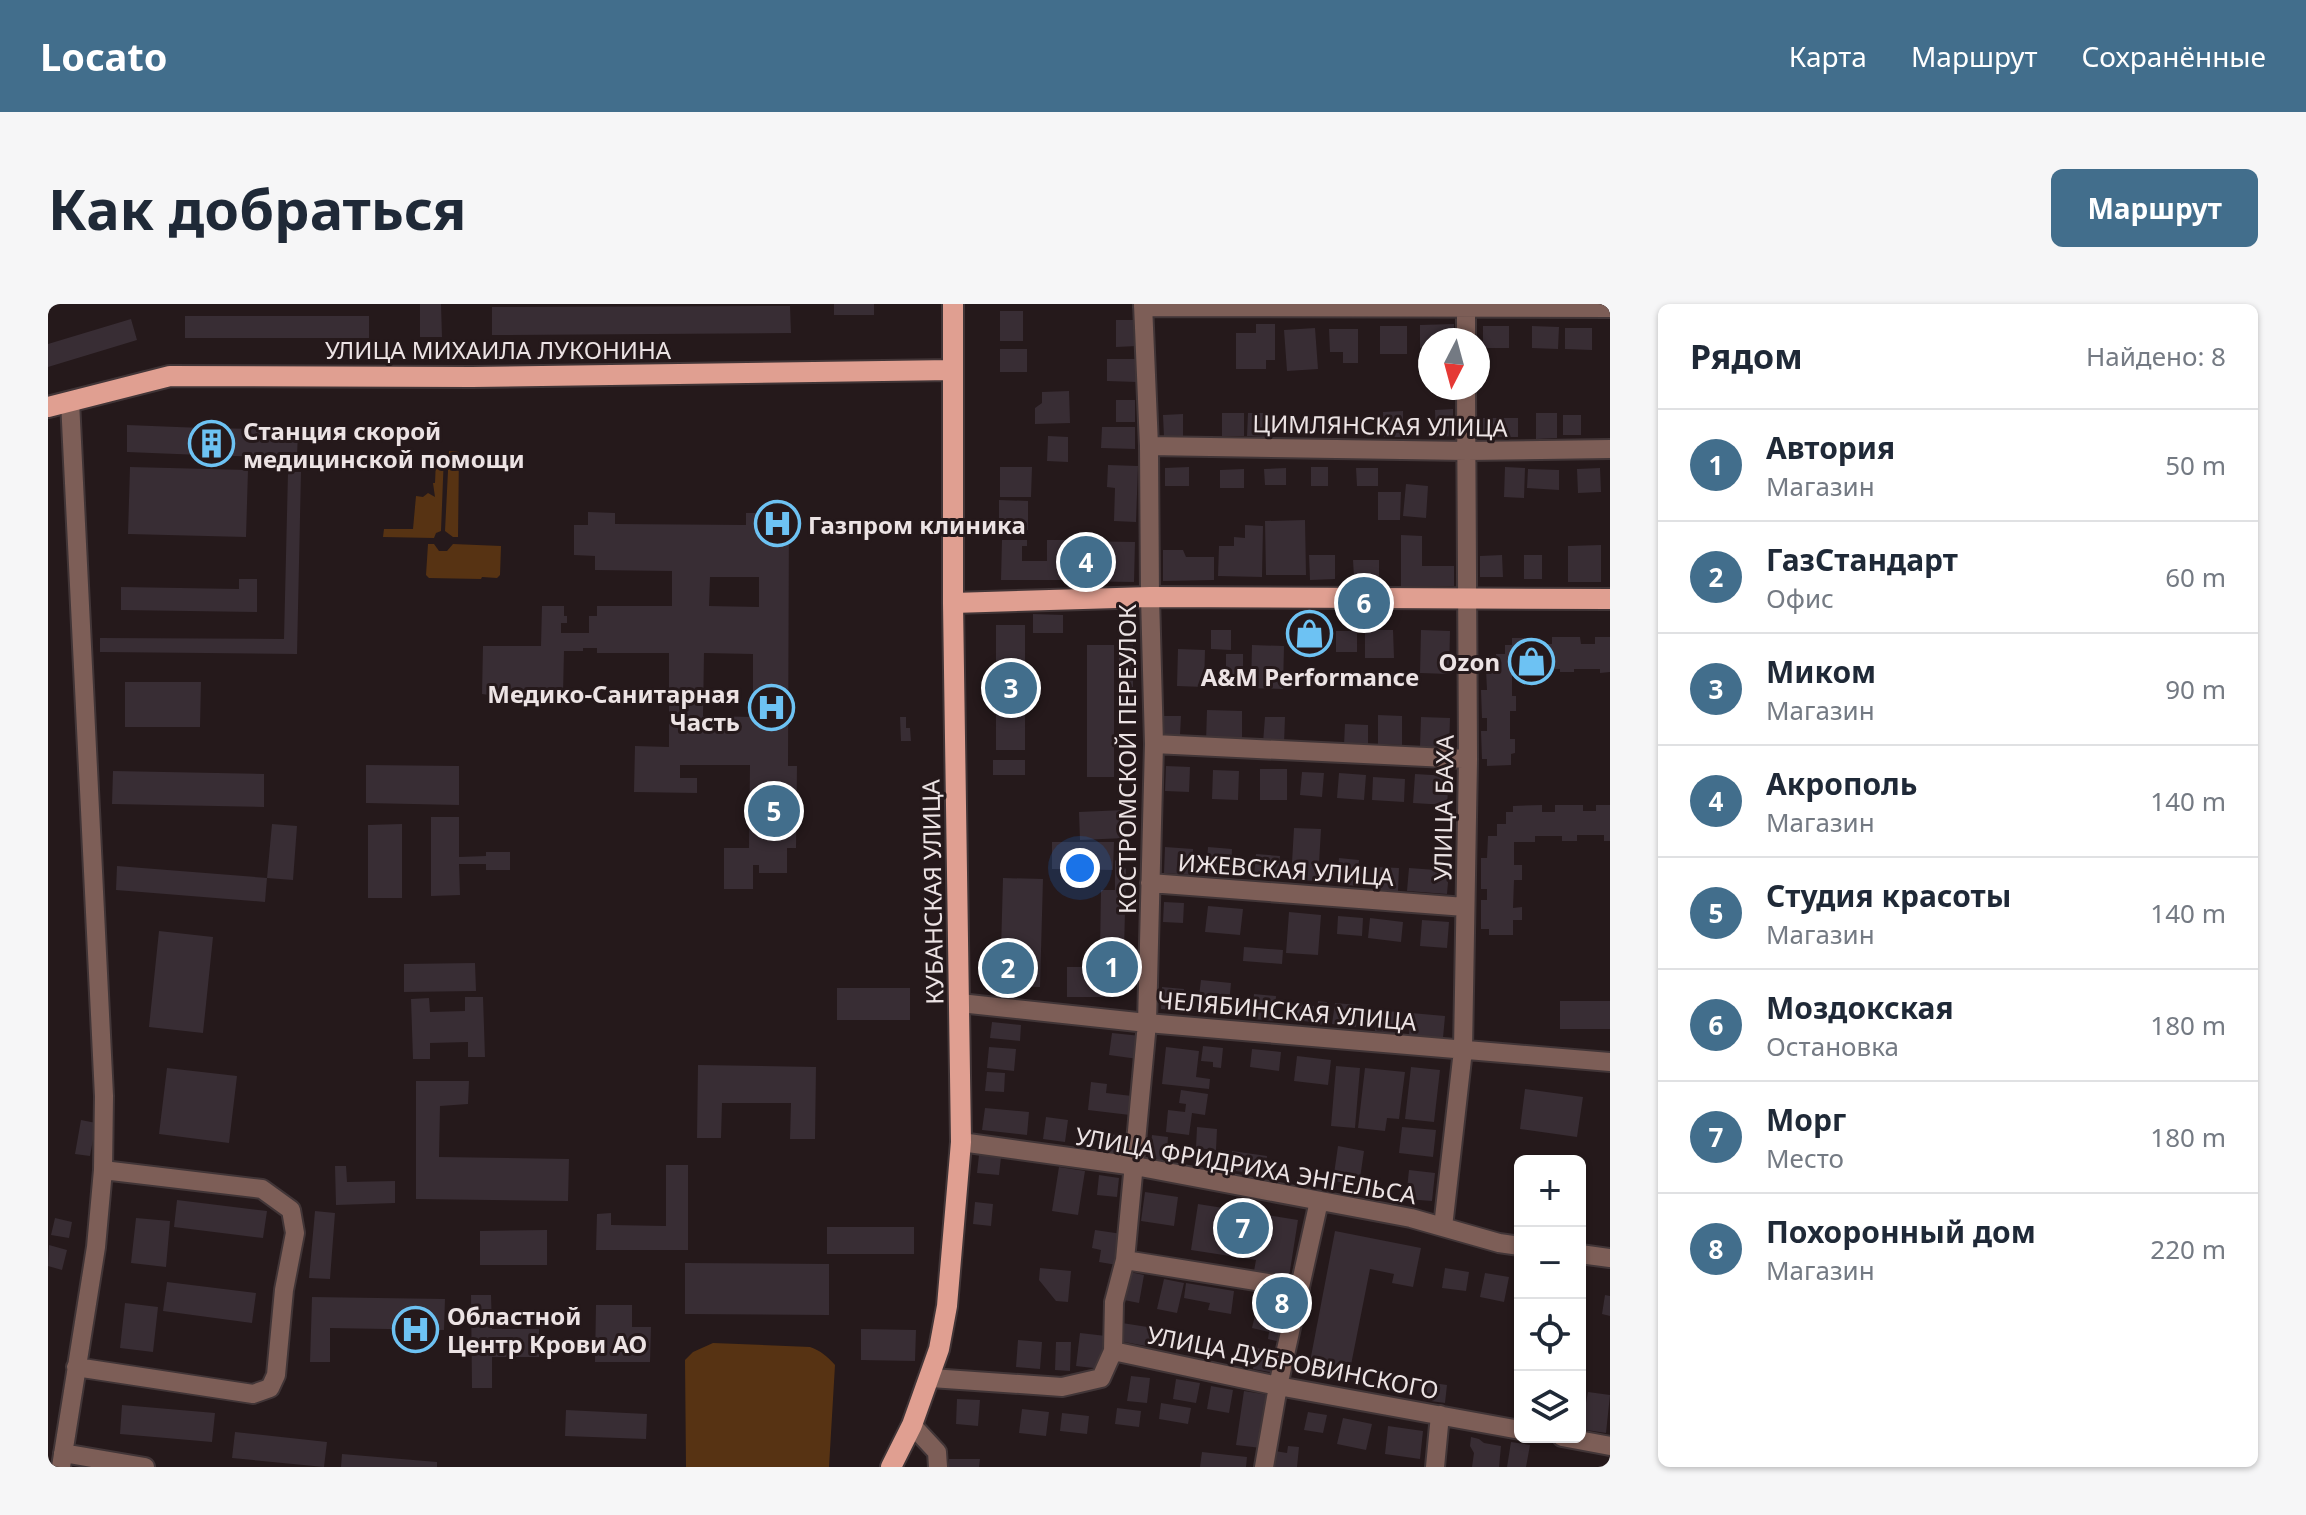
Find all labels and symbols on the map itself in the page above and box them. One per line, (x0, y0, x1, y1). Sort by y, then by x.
north arrow (1418, 328, 1490, 400)
street label: УЛИЦА МИХАИЛА ЛУКОНИНА (325, 333, 672, 366)
street label: ЦИМЛЯНСКАЯ УЛИЦА (1252, 406, 1509, 444)
place label: Станция скорой медицинской помощи (243, 414, 525, 475)
building icon: Станция скорой медицинской помощи (188, 420, 236, 468)
hospital icon: Газпром клиника (753, 500, 801, 548)
place label: Газпром клиника (808, 508, 1026, 541)
pin: 4 (1060, 532, 1112, 592)
pin: 6 (1338, 573, 1390, 633)
street label: КОСТРОМСКОЙ ПЕРЕУЛОК (1110, 604, 1143, 914)
shop icon: A&M Performance (1286, 610, 1334, 658)
shop icon: Ozon (1507, 637, 1555, 685)
place label: Ozon (1439, 645, 1500, 678)
pin: 3 (985, 658, 1037, 718)
place label: A&M Performance (1201, 660, 1419, 693)
place label: Медико-Санитарная Часть (487, 677, 740, 738)
hospital icon: Медико-Санитарная Часть (747, 683, 795, 731)
street label: УЛИЦА БАХА (1425, 734, 1461, 881)
street label: КУБАНСКАЯ УЛИЦА (914, 778, 950, 1005)
pin: 5 (748, 781, 800, 841)
street label: ИЖЕВСКАЯ УЛИЦА (1177, 845, 1396, 893)
your location (1060, 848, 1100, 888)
pin: 1 (1086, 937, 1138, 997)
pin: 2 (982, 938, 1034, 998)
street label: ЧЕЛЯБИНСКАЯ УЛИЦА (1156, 982, 1419, 1038)
street label: УЛИЦА ФРИДРИХА ЭНГЕЛЬСА (1073, 1119, 1420, 1211)
pin: 7 (1217, 1198, 1269, 1258)
pin: 8 (1256, 1273, 1308, 1333)
place label: Областной Центр Крови АО (447, 1299, 647, 1360)
hospital icon: Областной Центр Крови АО (392, 1305, 440, 1353)
street label: УЛИЦА ДУБРОВИНСКОГО (1144, 1318, 1442, 1406)

